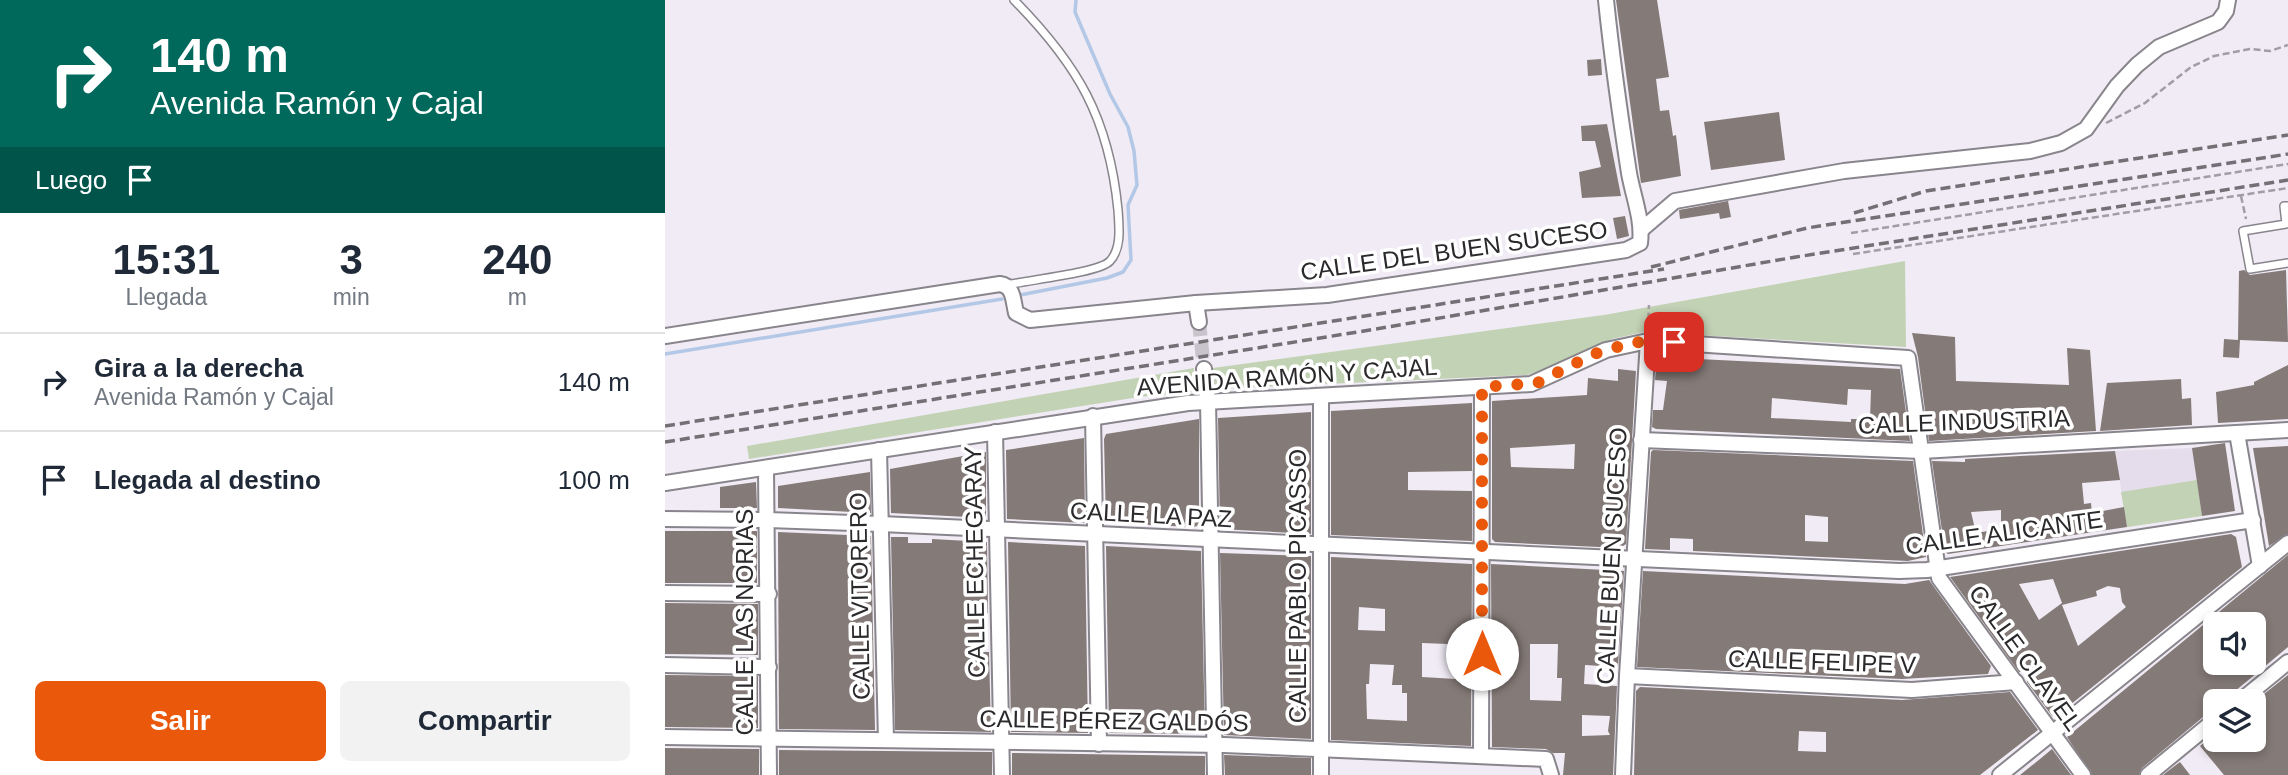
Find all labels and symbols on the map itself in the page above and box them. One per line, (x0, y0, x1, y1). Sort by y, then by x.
street label: CALLE DEL BUEN SUCESO (1299, 216, 1609, 285)
pin (1644, 312, 1704, 372)
street label: AVENIDA RAMÓN Y CAJAL (1136, 353, 1438, 400)
street label: CALLE INDUSTRIA (1858, 404, 2070, 439)
street label: CALLE BUEN SUCESO (1591, 427, 1632, 685)
street label: CALLE ECHEGARAY (959, 446, 990, 678)
street label: CALLE PABLO PICASSO (1284, 449, 1311, 723)
street label: CALLE VITORERO (844, 492, 875, 700)
street label: CALLE LA PAZ (1069, 497, 1233, 532)
street label: CALLE ALICANTE (1904, 505, 2104, 560)
street label: CALLE LAS NORIAS (731, 509, 758, 735)
street label: CALLE CLAVEL (1964, 580, 2087, 736)
position arrow (1445, 617, 1519, 691)
street label: CALLE FELIPE V (1728, 645, 1916, 678)
street label: CALLE PÉREZ GALDÓS (979, 705, 1249, 736)

